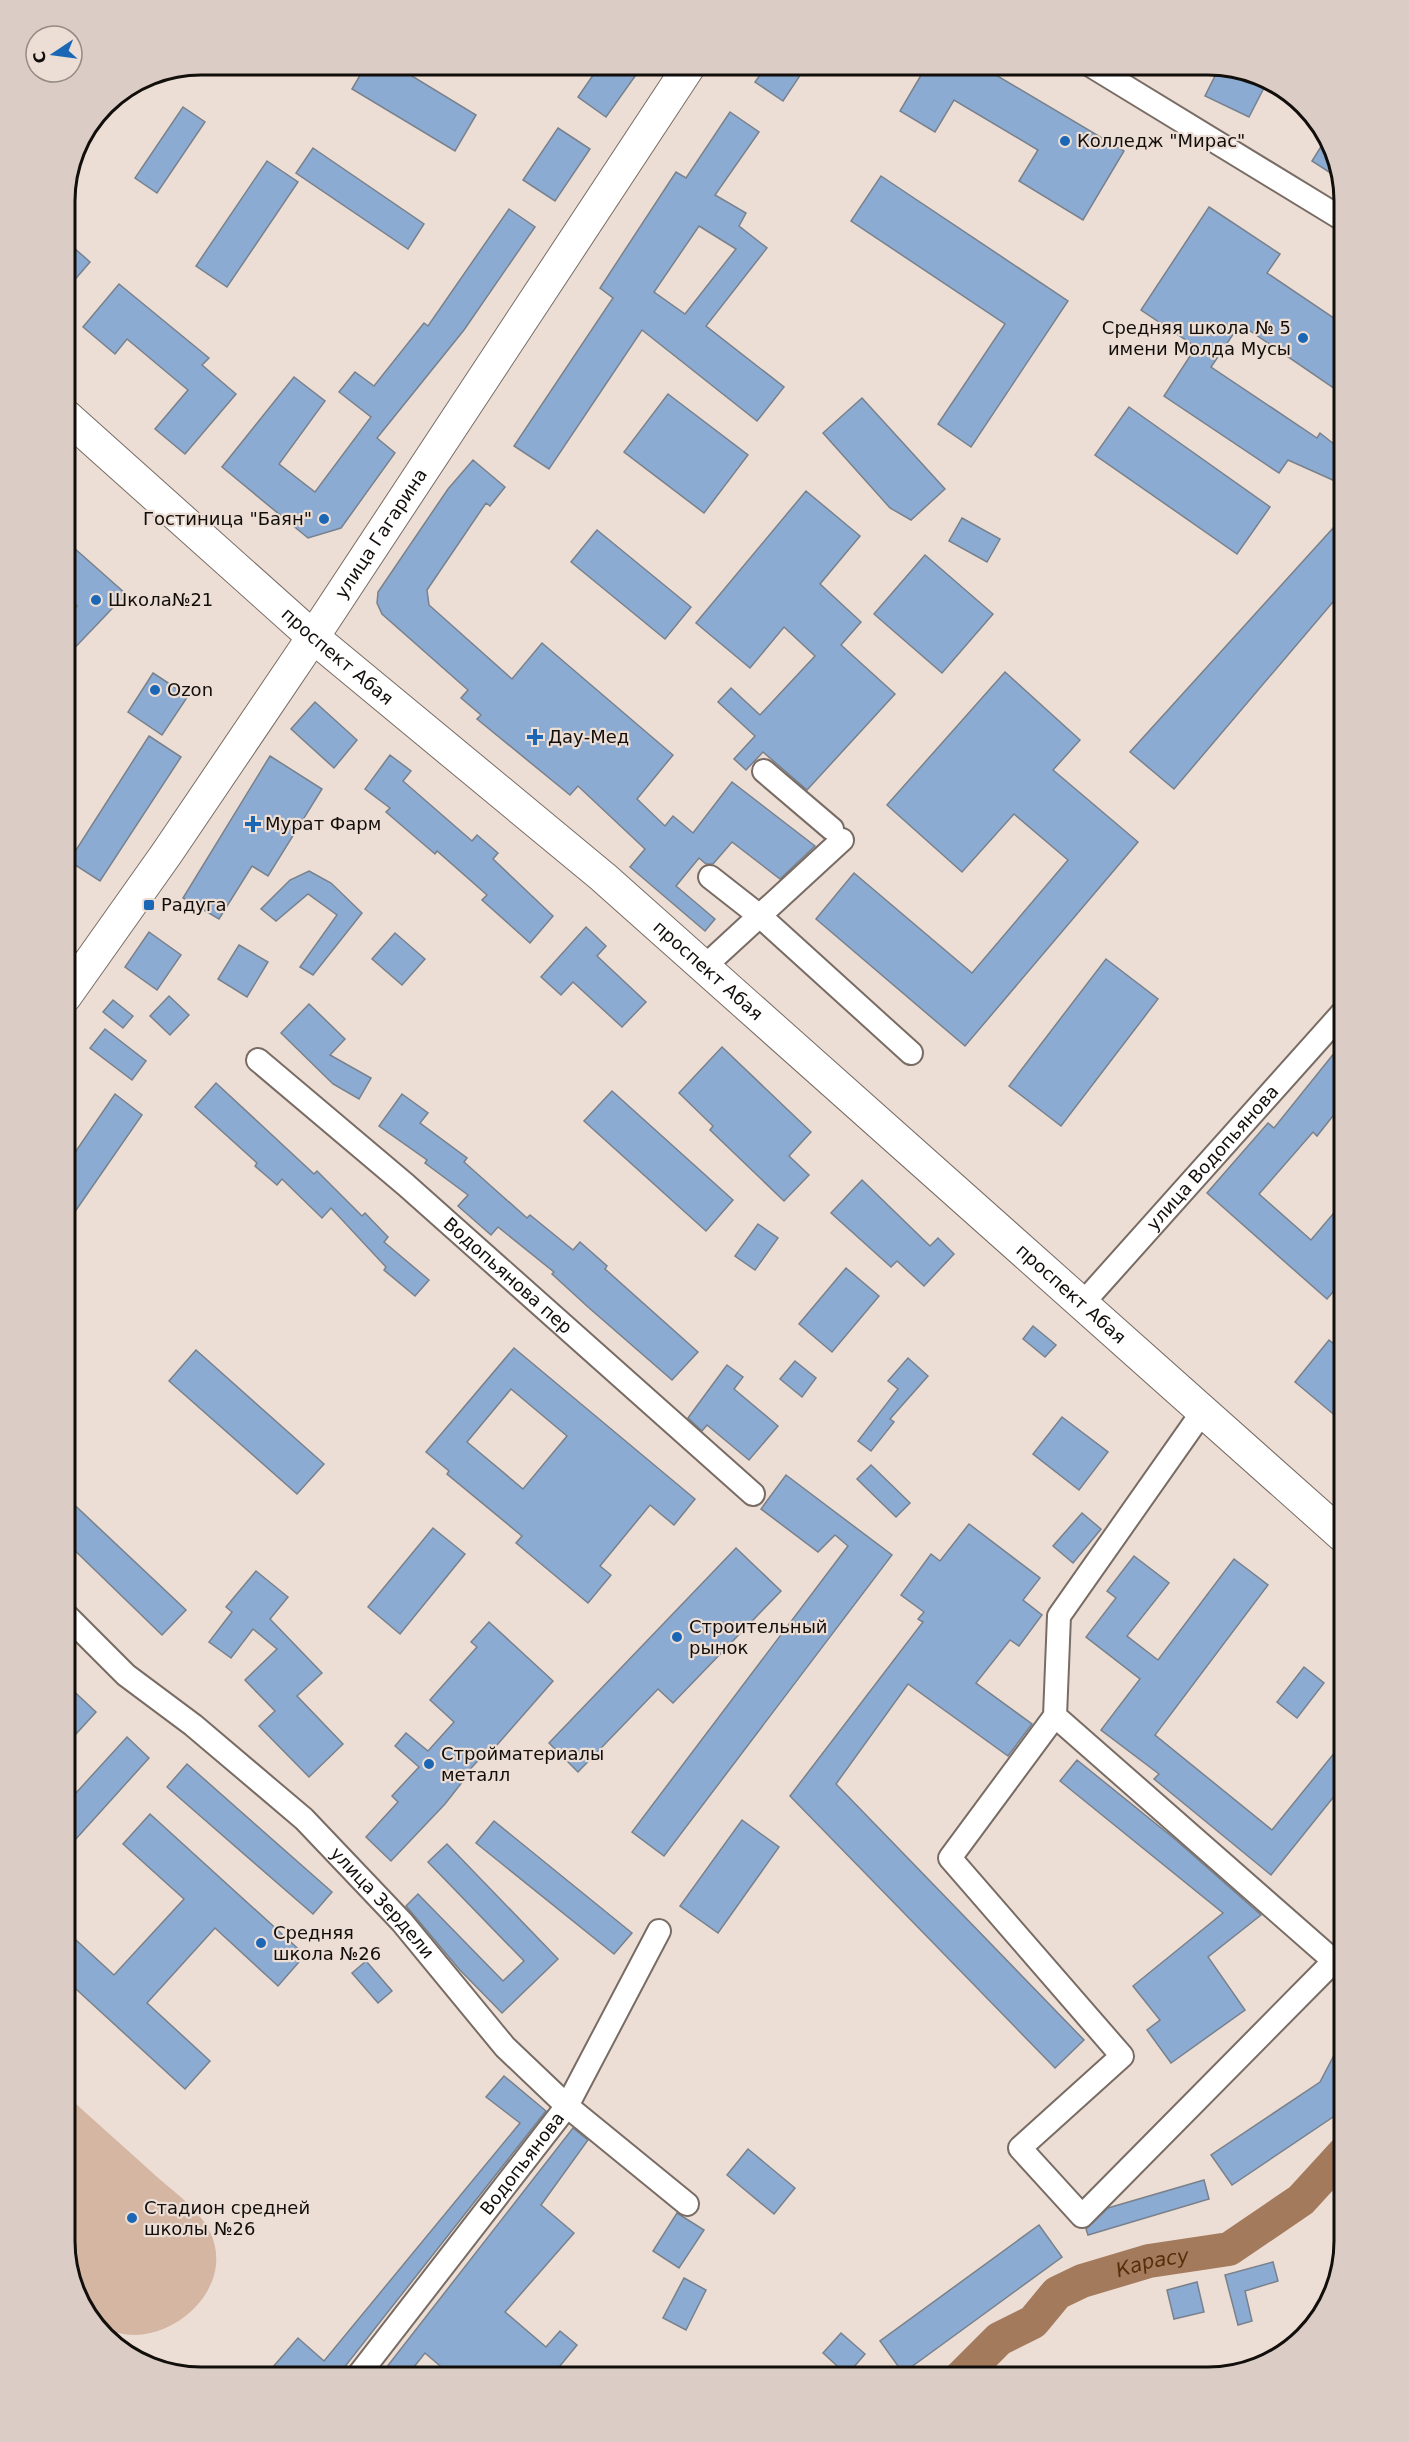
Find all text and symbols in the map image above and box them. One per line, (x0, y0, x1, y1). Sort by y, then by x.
north arrow (24, 24, 84, 84)
text: С (29, 49, 50, 65)
place label: Колледж "Мирас" (1077, 130, 1245, 151)
marker: Колледж "Мирас" (1058, 134, 1072, 148)
place label: Средняя школа № 5 имени Молда Мусы (1102, 317, 1291, 359)
marker: Средняя школа № 5 имени Молда Мусы (1296, 331, 1310, 345)
street label: улица Гагарина (330, 464, 431, 602)
place label: Гостиница "Баян" (143, 508, 312, 529)
marker: Гостиница "Баян" (317, 512, 331, 526)
place label: Школа№21 (108, 589, 213, 610)
marker: Школа№21 (89, 593, 103, 607)
street label: проспект Абая (278, 603, 398, 709)
place label: Ozon (167, 679, 213, 700)
marker: Ozon (148, 683, 162, 697)
place label: Дау-Мед (548, 726, 629, 747)
marker: Дау-Мед (526, 728, 544, 746)
place label: Мурат Фарм (265, 813, 381, 834)
marker: Мурат Фарм (246, 817, 260, 831)
place label: Радуга (161, 894, 226, 915)
marker: Радуга (142, 898, 156, 912)
street label: проспект Абая (649, 916, 767, 1024)
street label: улица Водопьянова (1142, 1081, 1283, 1234)
street label: Водопьянова пер (440, 1213, 577, 1338)
street label: проспект Абая (1012, 1239, 1130, 1348)
place label: Строительный рынок (689, 1616, 828, 1658)
marker: Строительный рынок (670, 1630, 684, 1644)
place label: Стройматериалы металл (441, 1743, 604, 1785)
marker: Стройматериалы металл (422, 1757, 436, 1771)
street label: улица Зердели (326, 1842, 439, 1963)
place label: Средняя школа №26 (273, 1922, 381, 1964)
marker: Средняя школа №26 (254, 1936, 268, 1950)
street label: Водопьянова (476, 2108, 568, 2219)
place label: Стадион средней школы №26 (144, 2197, 310, 2239)
marker: Стадион средней школы №26 (125, 2211, 139, 2225)
water label: Карасу (1113, 2243, 1192, 2282)

